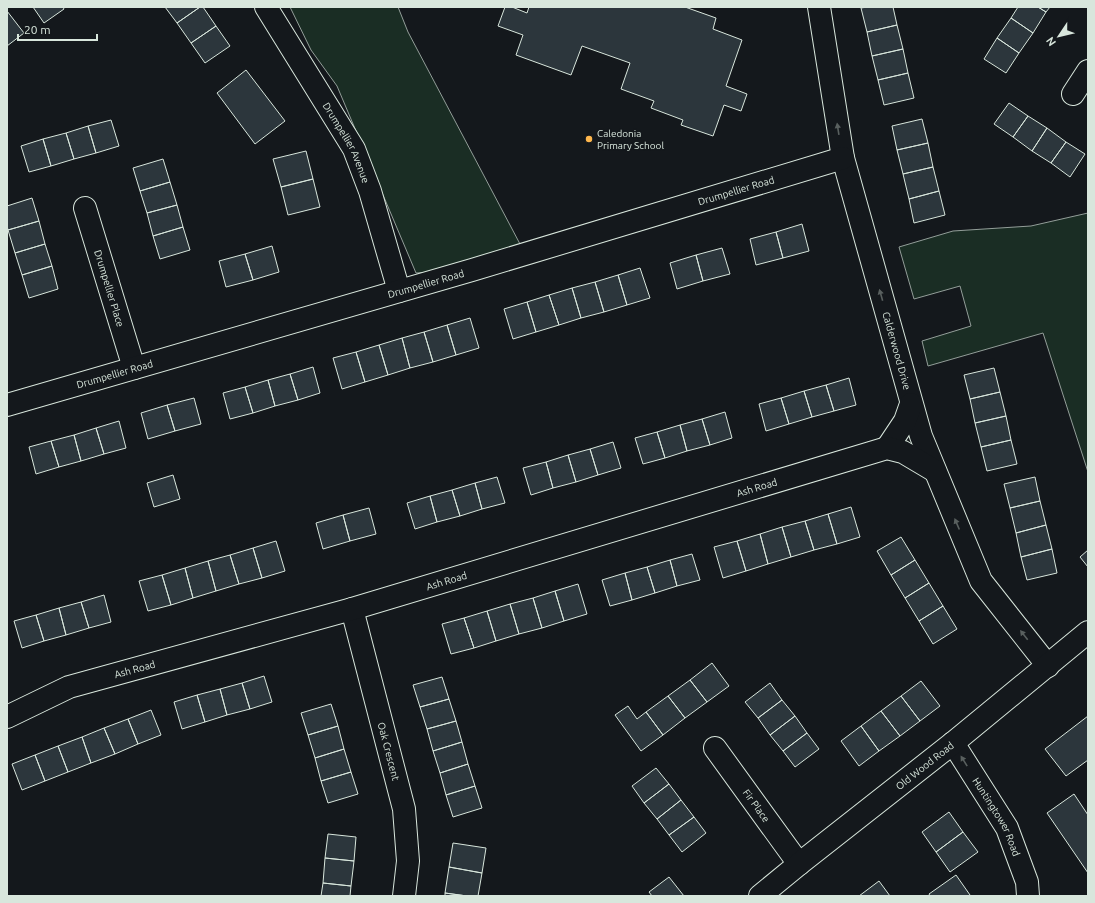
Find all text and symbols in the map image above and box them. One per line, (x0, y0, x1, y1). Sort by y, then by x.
scale bar (18, 16, 97, 42)
north arrow (1039, 16, 1079, 56)
text: 20 m (24, 23, 51, 36)
text: N (1044, 35, 1058, 49)
street label: Drumpellier Avenue (321, 100, 372, 184)
one-way arrow (835, 123, 841, 135)
place label: Caledonia Primary School (597, 128, 664, 151)
marker: Caledonia Primary School (584, 134, 594, 144)
street label: Drumpellier Road (697, 174, 776, 207)
street label: Drumpellier Place (93, 249, 127, 328)
street label: Drumpellier Road (386, 267, 465, 300)
one-way arrow (878, 289, 884, 301)
street label: Calderwood Drive (881, 310, 913, 391)
street label: Drumpellier Road (75, 357, 154, 390)
street label: Ash Road (735, 476, 779, 499)
one-way arrow (954, 518, 960, 530)
street label: Ash Road (425, 569, 468, 592)
one-way arrow (1019, 629, 1028, 640)
street label: Ash Road (113, 658, 157, 680)
street label: Oak Crescent (376, 721, 402, 782)
street label: Old Wood Road (893, 739, 956, 792)
one-way arrow (961, 755, 968, 767)
street label: Huntingtower Road (971, 775, 1022, 858)
street label: Fir Place (741, 787, 772, 824)

